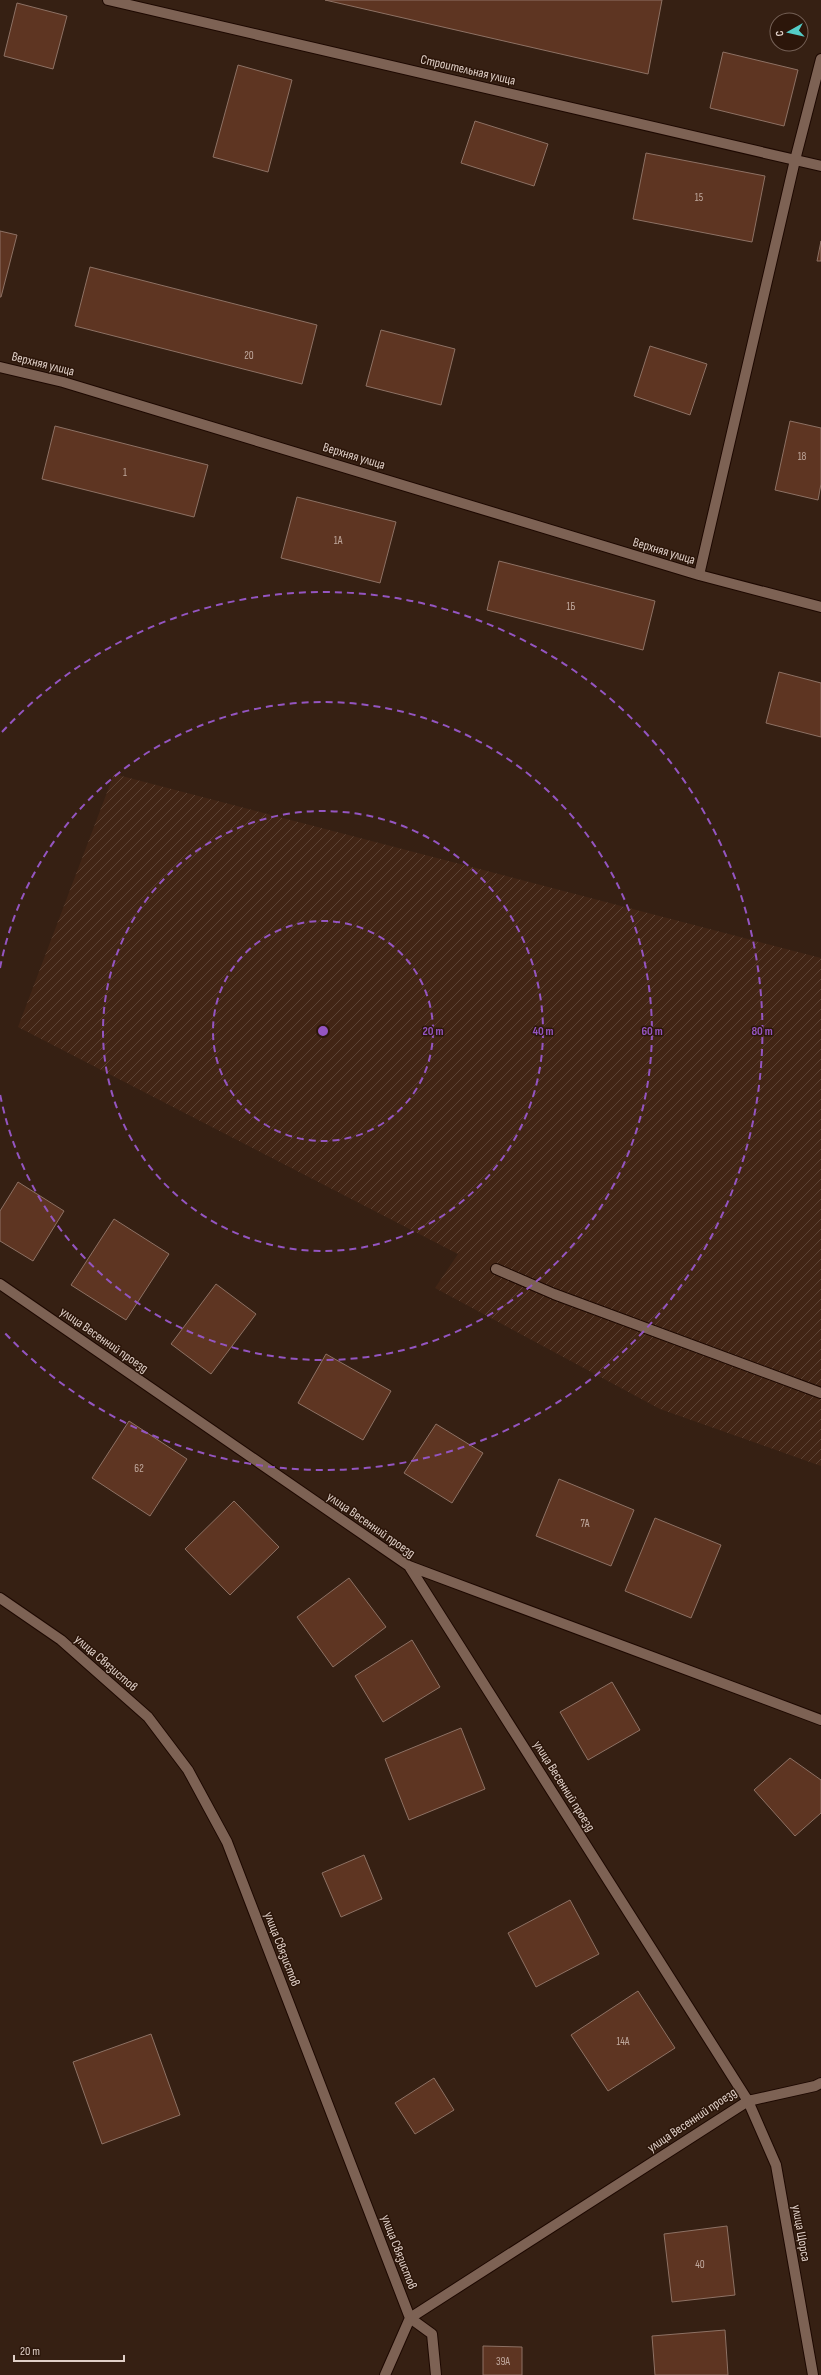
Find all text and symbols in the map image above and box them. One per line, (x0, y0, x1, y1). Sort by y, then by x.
north arrow (769, 12, 809, 52)
text: С (773, 29, 786, 37)
street label: Строительная улица (419, 51, 517, 89)
house number: 15 (695, 191, 703, 204)
street label: Верхняя улица (10, 348, 76, 380)
house number: 20 (244, 349, 254, 362)
street label: Верхняя улица (321, 439, 387, 473)
house number: 18 (798, 450, 807, 463)
house number: 1 (123, 466, 127, 479)
house number: 1А (334, 534, 343, 547)
street label: Верхняя улица (631, 534, 697, 568)
house number: 1Б (567, 600, 576, 613)
centre of rings (316, 1024, 330, 1038)
text: 20 m (423, 1024, 443, 1039)
text: 40 m (532, 1024, 554, 1039)
text: 60 m (641, 1024, 663, 1039)
text: 80 m (751, 1024, 773, 1039)
street label: улица Весенний проезд (57, 1304, 151, 1376)
house number: 62 (134, 1462, 144, 1475)
street label: улица Весенний проезд (324, 1489, 418, 1561)
house number: 7А (581, 1517, 590, 1530)
street label: улица Связистов (71, 1631, 141, 1695)
street label: улица Весенний проезд (530, 1738, 598, 1834)
street label: улица Связистов (260, 1909, 304, 1989)
house number: 14А (616, 2035, 630, 2048)
street label: улица Весенний проезд (644, 2084, 740, 2156)
street label: улица Щорса (788, 2203, 814, 2263)
street label: улица Связистов (377, 2212, 421, 2292)
house number: 40 (695, 2258, 705, 2271)
scale bar (14, 2337, 124, 2363)
text: 20 m (20, 2344, 40, 2359)
house number: 39А (496, 2355, 510, 2368)

